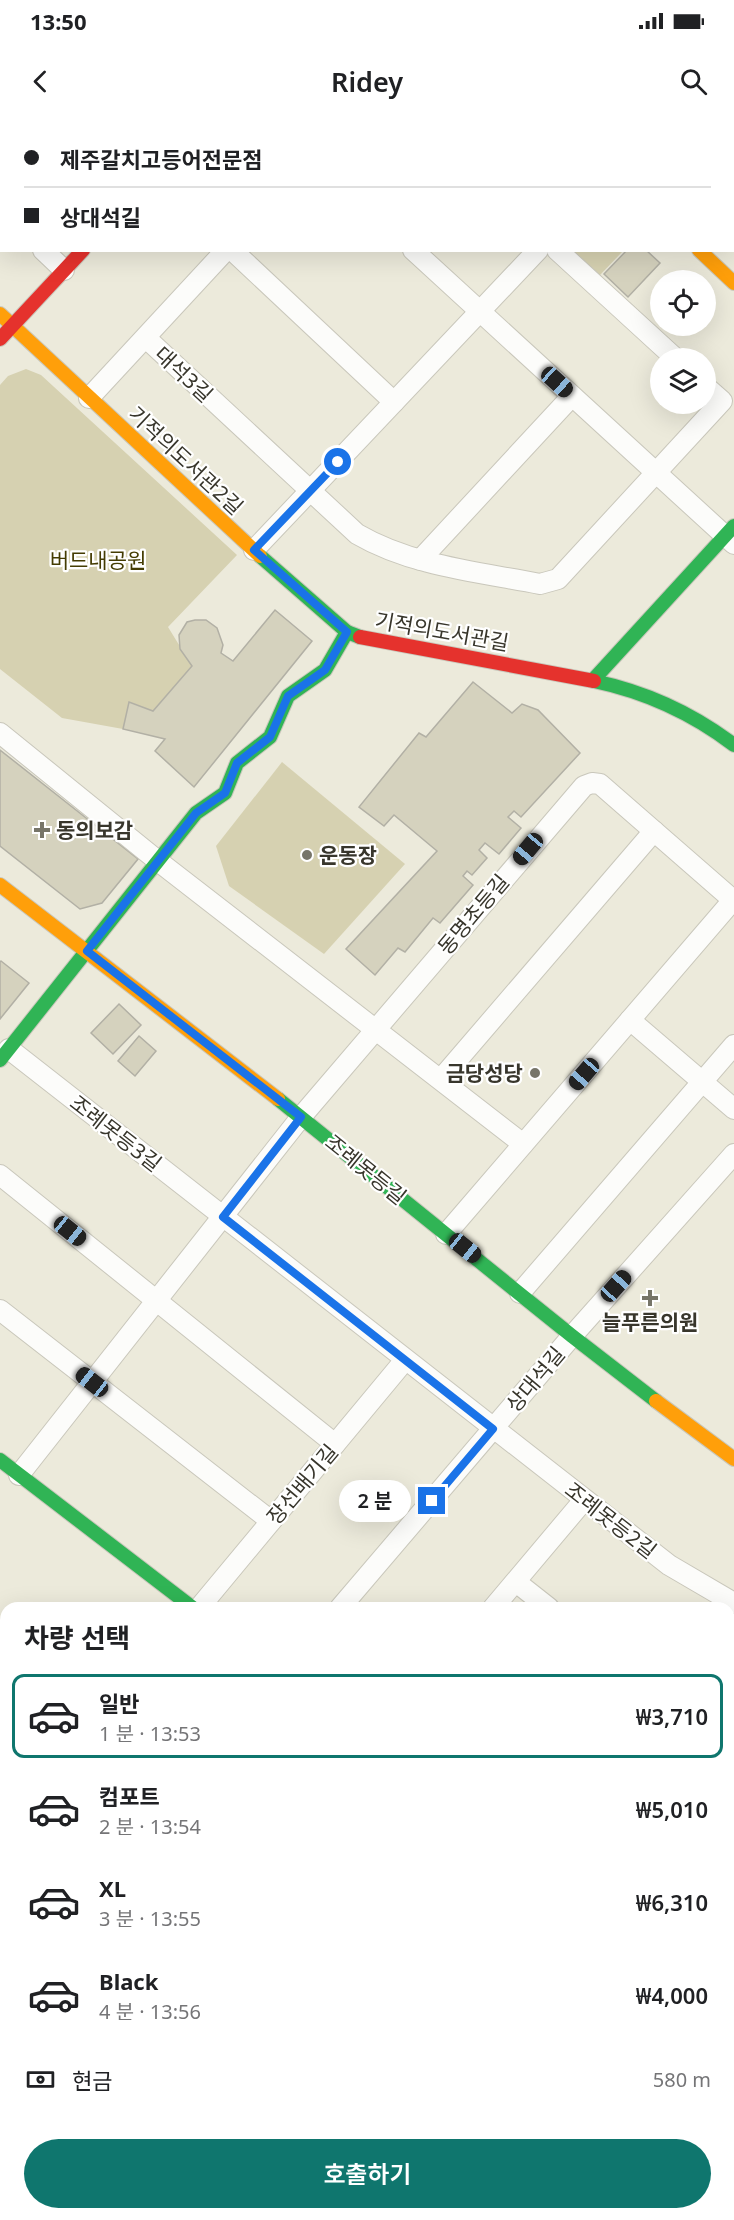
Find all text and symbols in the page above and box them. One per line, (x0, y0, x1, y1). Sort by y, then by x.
text: 13:50 (30, 6, 87, 36)
text: Ridey (331, 63, 403, 100)
icon: back (24, 65, 57, 98)
icon: search (677, 65, 710, 98)
text: 제주갈치고등어전문점 (60, 144, 262, 174)
text: 상대석길 (60, 202, 141, 232)
map controls (650, 270, 716, 414)
button: locate (650, 270, 716, 336)
street label: 대석3길 (149, 340, 219, 408)
button: layers (650, 348, 716, 414)
car (538, 363, 576, 401)
street label: 기적의도서관2길 (123, 400, 249, 520)
route start (324, 448, 351, 475)
park label: 버드내공원 (50, 546, 146, 574)
street label: 기적의도서관길 (373, 605, 511, 657)
place label: 동의보감 (56, 816, 133, 844)
marker: 동의보감 (33, 821, 51, 839)
car (510, 829, 546, 869)
place label: 운동장 (319, 841, 377, 869)
marker: 운동장 (300, 848, 314, 862)
street label: 동명초등길 (431, 868, 515, 960)
car (565, 1055, 603, 1093)
place label: 금당성당 (446, 1059, 523, 1087)
marker: 금당성당 (528, 1066, 542, 1080)
street label: 조례못등3길 (65, 1089, 167, 1177)
street label: 조례못등길 (320, 1128, 412, 1210)
car (50, 1213, 90, 1249)
car (445, 1230, 485, 1266)
car (597, 1267, 635, 1305)
marker: 늘푸른의원 (641, 1289, 659, 1307)
place label: 늘푸른의원 (602, 1308, 698, 1336)
street label: 상대석길 (499, 1340, 571, 1418)
car (72, 1364, 112, 1400)
street label: 장선배기길 (260, 1438, 344, 1530)
street label: 조례못등2길 (560, 1476, 662, 1564)
callout: 2 분 (339, 1480, 411, 1522)
text: 2 분 (357, 1487, 393, 1514)
route end (418, 1487, 445, 1514)
text: 차량 선택 (24, 1619, 130, 1656)
text: 일반 (99, 1688, 139, 1718)
icon: car (27, 1689, 81, 1743)
text: ₩3,710 (636, 1701, 708, 1731)
text: 1 분 · 13:53 (99, 1720, 201, 1747)
text: 컴포트 (99, 1781, 160, 1811)
icon: car (27, 1782, 81, 1836)
text: ₩5,010 (636, 1794, 708, 1824)
text: 2 분 · 13:54 (99, 1813, 201, 1840)
text: XL (99, 1873, 126, 1903)
icon: car (27, 1875, 81, 1929)
text: ₩6,310 (636, 1887, 708, 1917)
text: 3 분 · 13:55 (99, 1905, 201, 1932)
text: Black (99, 1966, 158, 1996)
icon: car (27, 1968, 81, 2022)
text: ₩4,000 (636, 1980, 708, 2010)
text: 4 분 · 13:56 (99, 1998, 201, 2025)
icon: cash (24, 2063, 57, 2096)
text: 현금 (72, 2065, 112, 2095)
text: 580 m (653, 2066, 711, 2093)
button: 호출하기 (24, 2139, 711, 2208)

